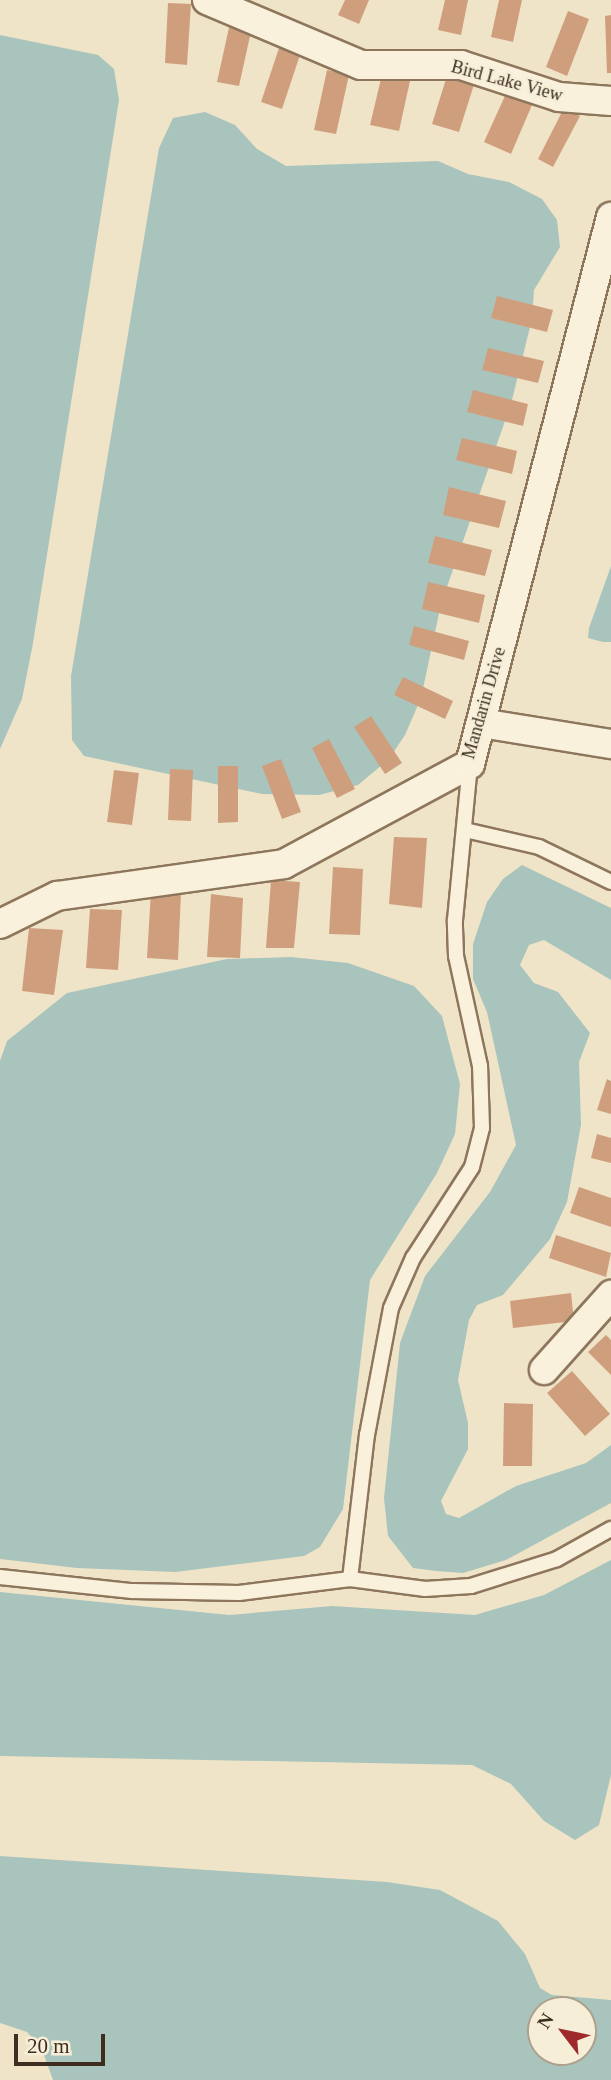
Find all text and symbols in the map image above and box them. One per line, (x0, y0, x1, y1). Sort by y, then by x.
street label: Bird Lake View (449, 56, 565, 106)
street label: Mandarin Drive (458, 645, 510, 761)
north arrow (527, 1996, 597, 2066)
text: N (533, 2009, 558, 2032)
scale bar (18, 2021, 108, 2064)
text: 20 m (27, 2034, 70, 2058)

